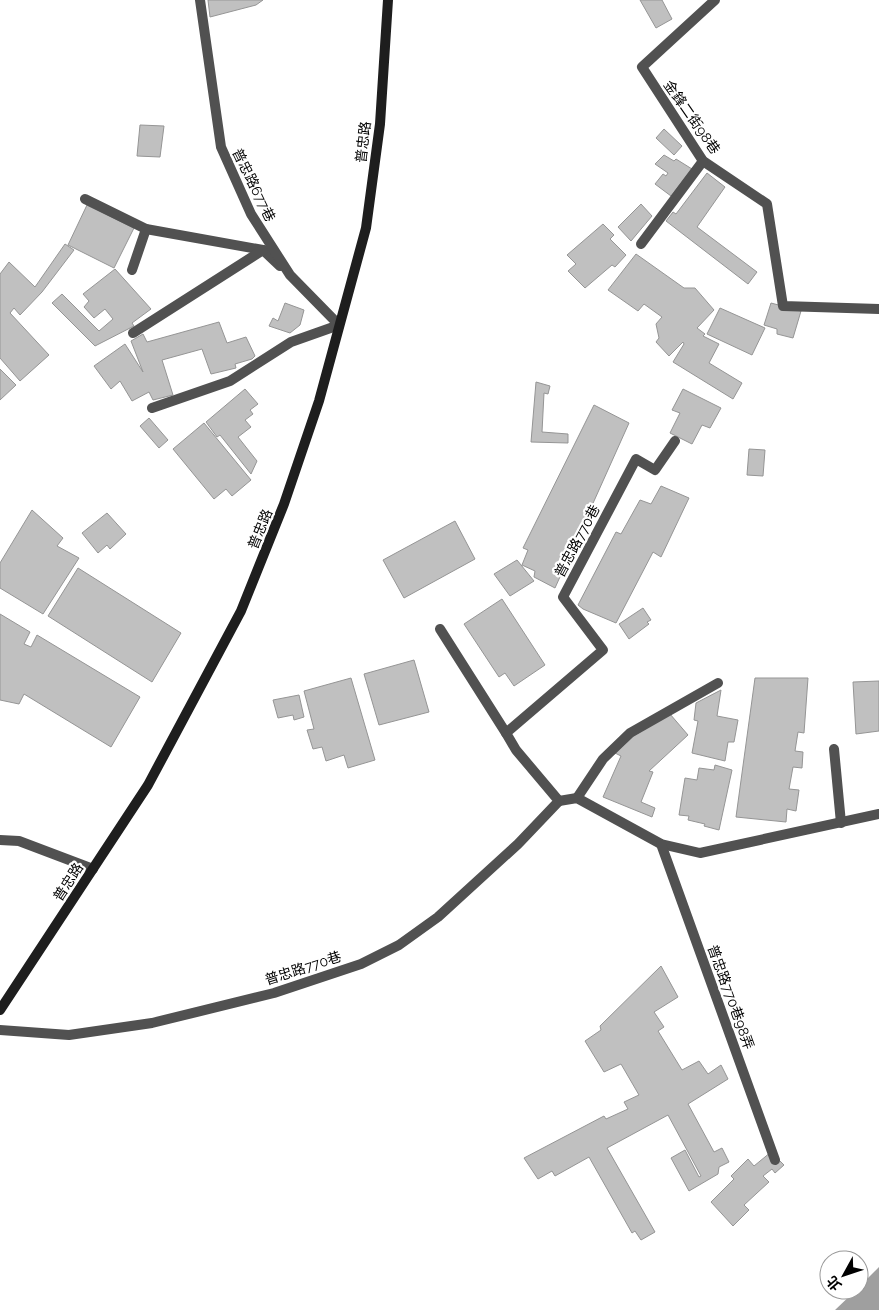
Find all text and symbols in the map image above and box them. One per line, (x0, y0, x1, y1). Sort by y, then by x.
street label: 金鋒二街98巷 (661, 77, 723, 157)
street label: 普忠路 (353, 120, 373, 164)
street label: 普忠路677巷 (229, 146, 279, 224)
street label: 普忠路770巷 (551, 502, 603, 580)
street label: 普忠路 (245, 507, 275, 551)
street label: 普忠路 (50, 860, 86, 904)
street label: 普忠路770巷98弄 (705, 943, 757, 1051)
street label: 普忠路770巷 (263, 948, 343, 988)
north arrow (819, 1250, 869, 1300)
text: 北 (823, 1273, 845, 1294)

